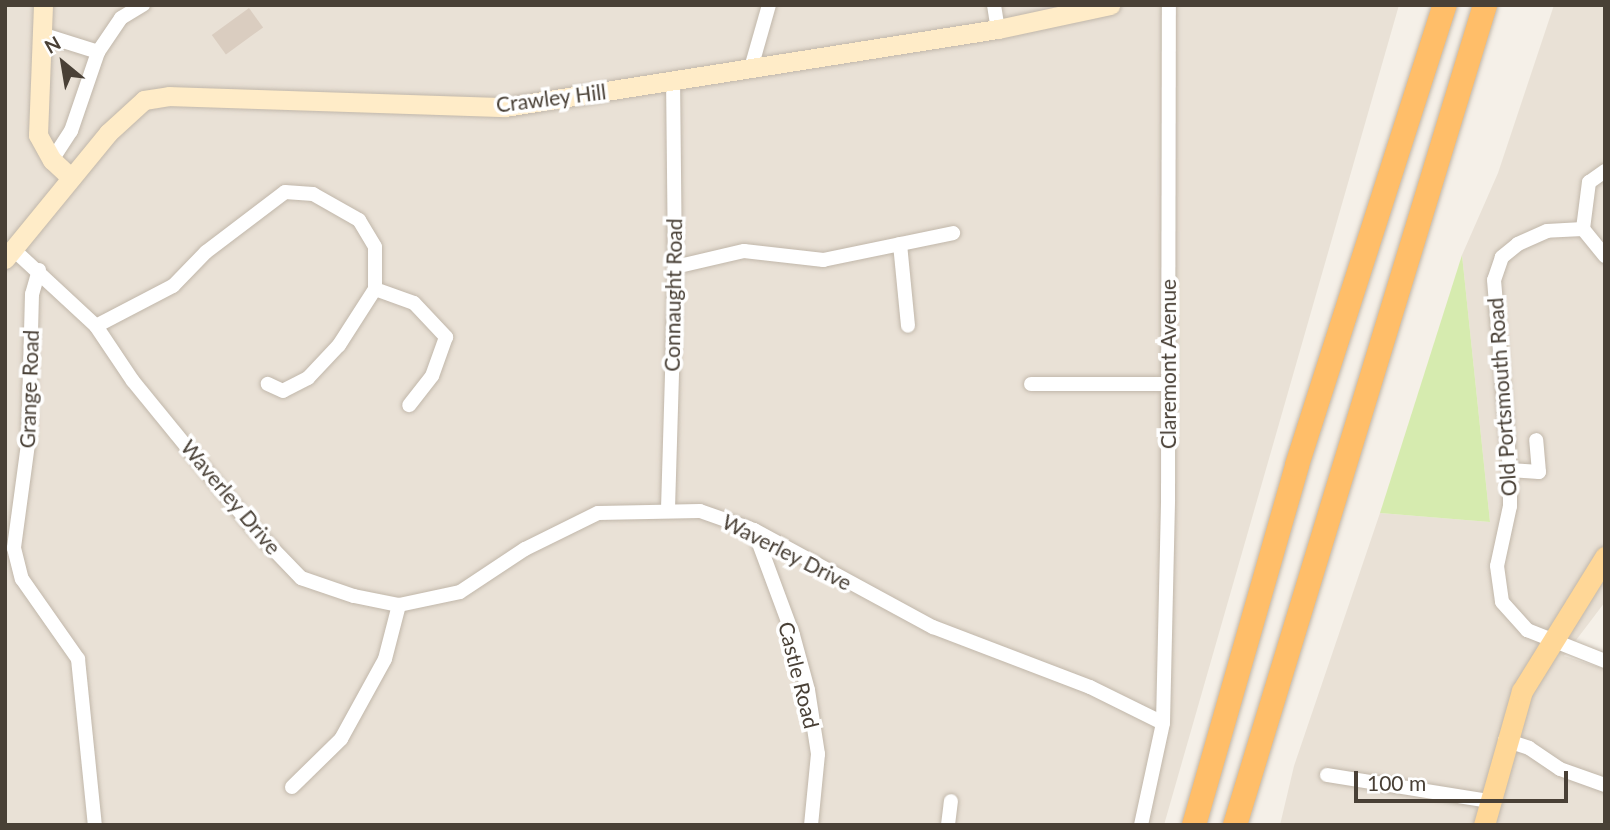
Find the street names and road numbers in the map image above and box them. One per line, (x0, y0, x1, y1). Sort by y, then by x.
street label: Crawley Hill (494, 79, 608, 117)
street label: Connaught Road (659, 218, 687, 372)
street label: Claremont Avenue (1155, 279, 1181, 449)
street label: Old Portsmouth Road (1482, 297, 1522, 497)
street label: Grange Road (14, 329, 44, 449)
street label: Waverley Drive (176, 434, 286, 560)
street label: Waverley Drive (718, 509, 856, 595)
street label: Castle Road (774, 619, 824, 731)

